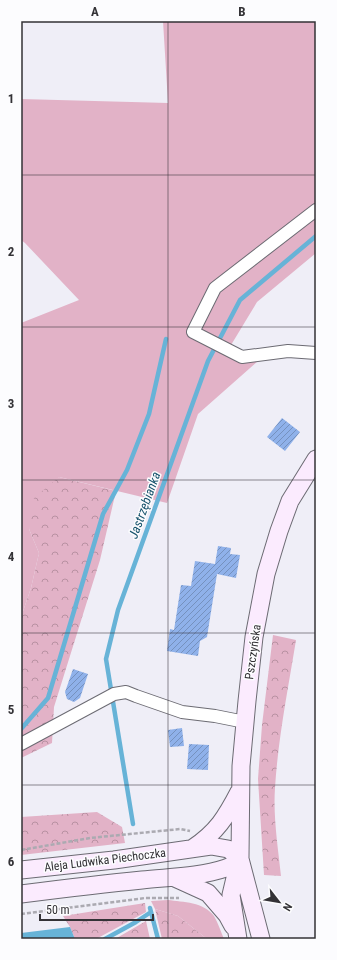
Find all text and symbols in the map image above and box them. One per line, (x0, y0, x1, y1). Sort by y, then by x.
text: A (91, 4, 99, 19)
text: B (238, 4, 246, 19)
text: 1 (8, 91, 14, 106)
text: 2 (8, 244, 15, 259)
text: 3 (8, 396, 14, 411)
water label: Jastrzębianka (125, 470, 163, 541)
text: 4 (8, 549, 15, 564)
street label: Pszczyńska (242, 623, 264, 680)
text: 5 (8, 702, 15, 717)
street label: Aleja Ludwika Piechoczka (43, 846, 167, 874)
text: 6 (8, 854, 15, 869)
north arrow (259, 882, 299, 922)
scale bar (40, 896, 153, 922)
text: N (280, 901, 294, 913)
text: 50 m (46, 903, 70, 917)

